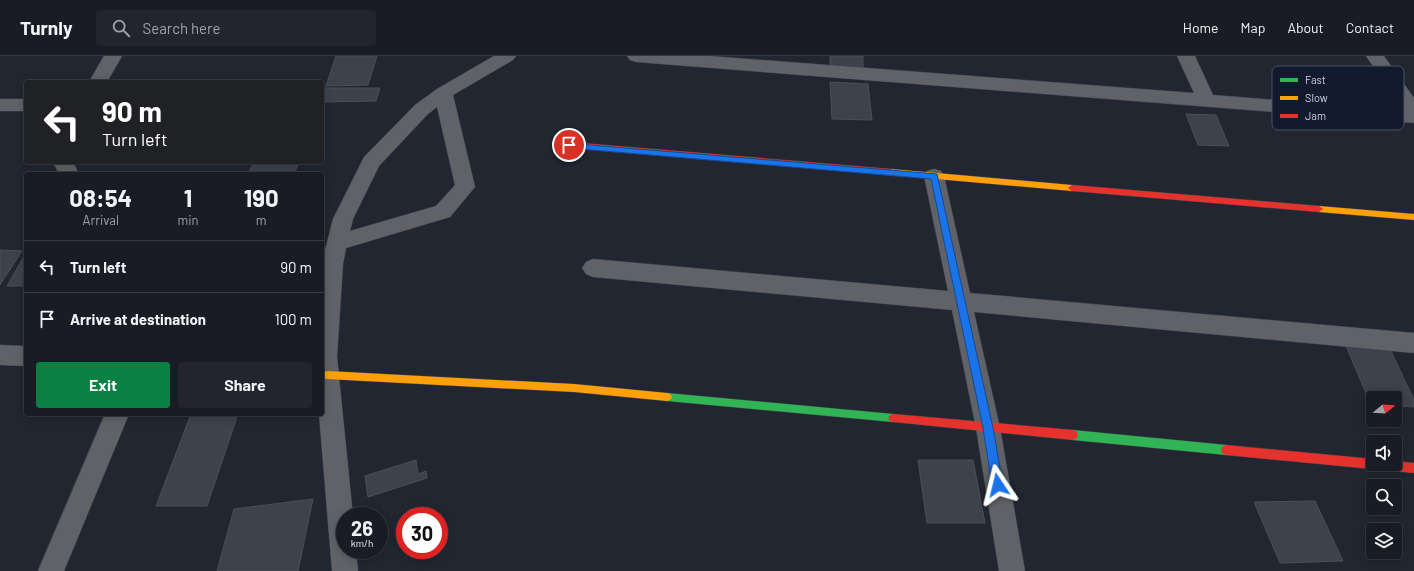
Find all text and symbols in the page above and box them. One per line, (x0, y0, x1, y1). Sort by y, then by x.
search box (96, 10, 376, 46)
text: Turnly (20, 16, 72, 39)
icon: search (110, 17, 132, 39)
text: Search here (142, 19, 220, 37)
text: Home (1183, 19, 1219, 36)
text: Map (1241, 19, 1265, 36)
text: About (1287, 19, 1324, 36)
text: Contact (1346, 19, 1394, 36)
legend (1272, 66, 1404, 130)
text: Fast (1305, 73, 1326, 86)
text: Slow (1305, 91, 1328, 104)
text: 90 m (102, 94, 162, 128)
icon: left (36, 96, 88, 148)
text: Jam (1305, 109, 1326, 122)
text: Turn left (102, 128, 168, 150)
pin (552, 128, 586, 162)
icon: arrive (558, 134, 580, 156)
text: 08:54 (69, 183, 132, 212)
text: 1 (184, 183, 192, 212)
text: 190 (244, 183, 279, 212)
text: Arrival (83, 212, 119, 228)
text: min (177, 212, 199, 228)
text: m (256, 212, 267, 228)
icon: left (36, 256, 58, 278)
text: Turn left (70, 258, 126, 276)
text: 90 m (280, 258, 312, 276)
icon: arrive (36, 308, 58, 330)
text: Arrive at destination (70, 310, 206, 328)
text: 100 m (274, 310, 312, 328)
button: Exit (36, 362, 170, 408)
button: Share (178, 362, 312, 408)
north arrow (1366, 391, 1402, 427)
map controls (1366, 391, 1402, 559)
button: sound (1366, 435, 1402, 471)
position arrow (977, 464, 1019, 506)
button: search (1366, 479, 1402, 515)
speed limit sign: 30 (396, 507, 448, 559)
text: 26 (351, 516, 373, 540)
button: layers (1366, 523, 1402, 559)
text: km/h (351, 537, 373, 549)

